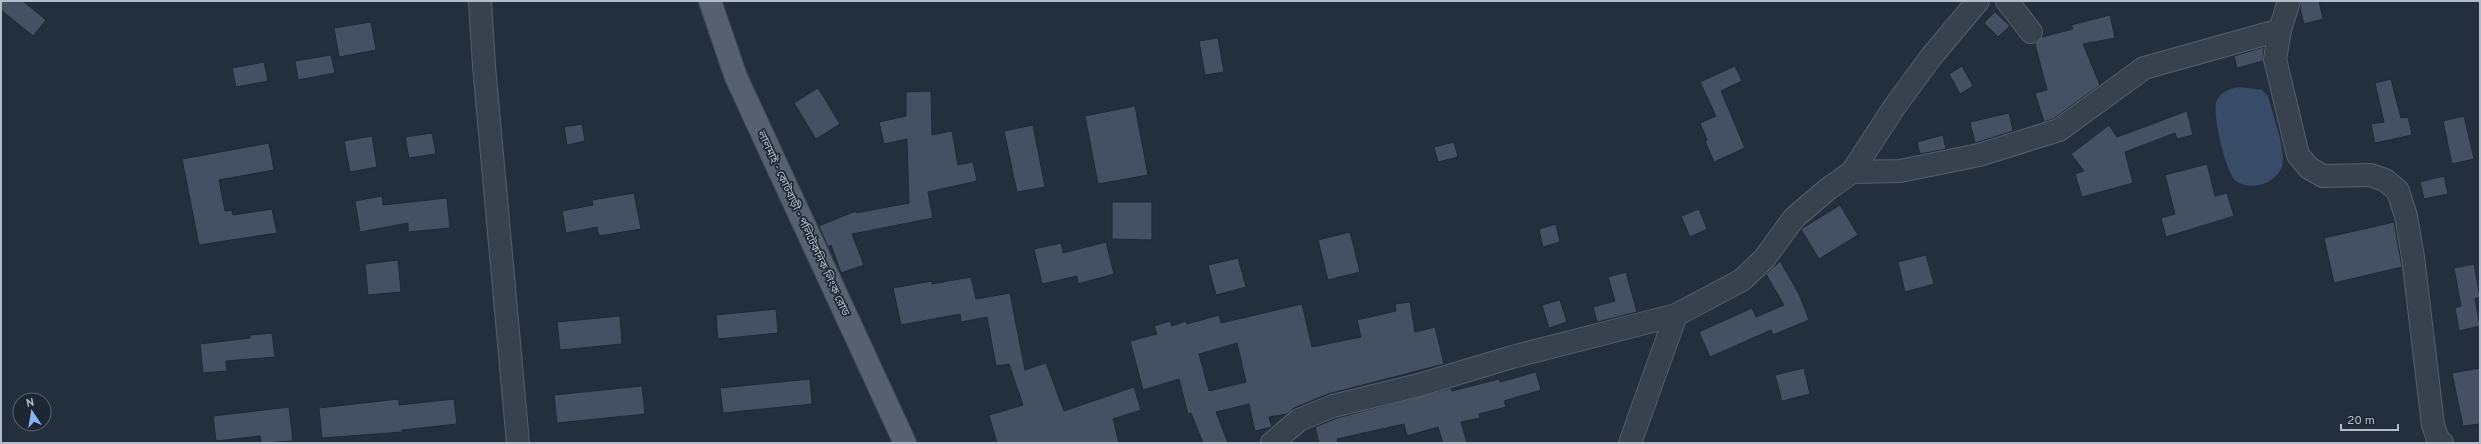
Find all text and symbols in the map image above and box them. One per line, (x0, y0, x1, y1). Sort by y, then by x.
street label: লালমাই - কোটবাড়ী - পলিটেকনিক লিংক রোড (753, 128, 852, 318)
north arrow (12, 392, 52, 432)
text: N (25, 396, 35, 411)
scale bar (2341, 406, 2398, 432)
text: 20 m (2347, 413, 2375, 429)

